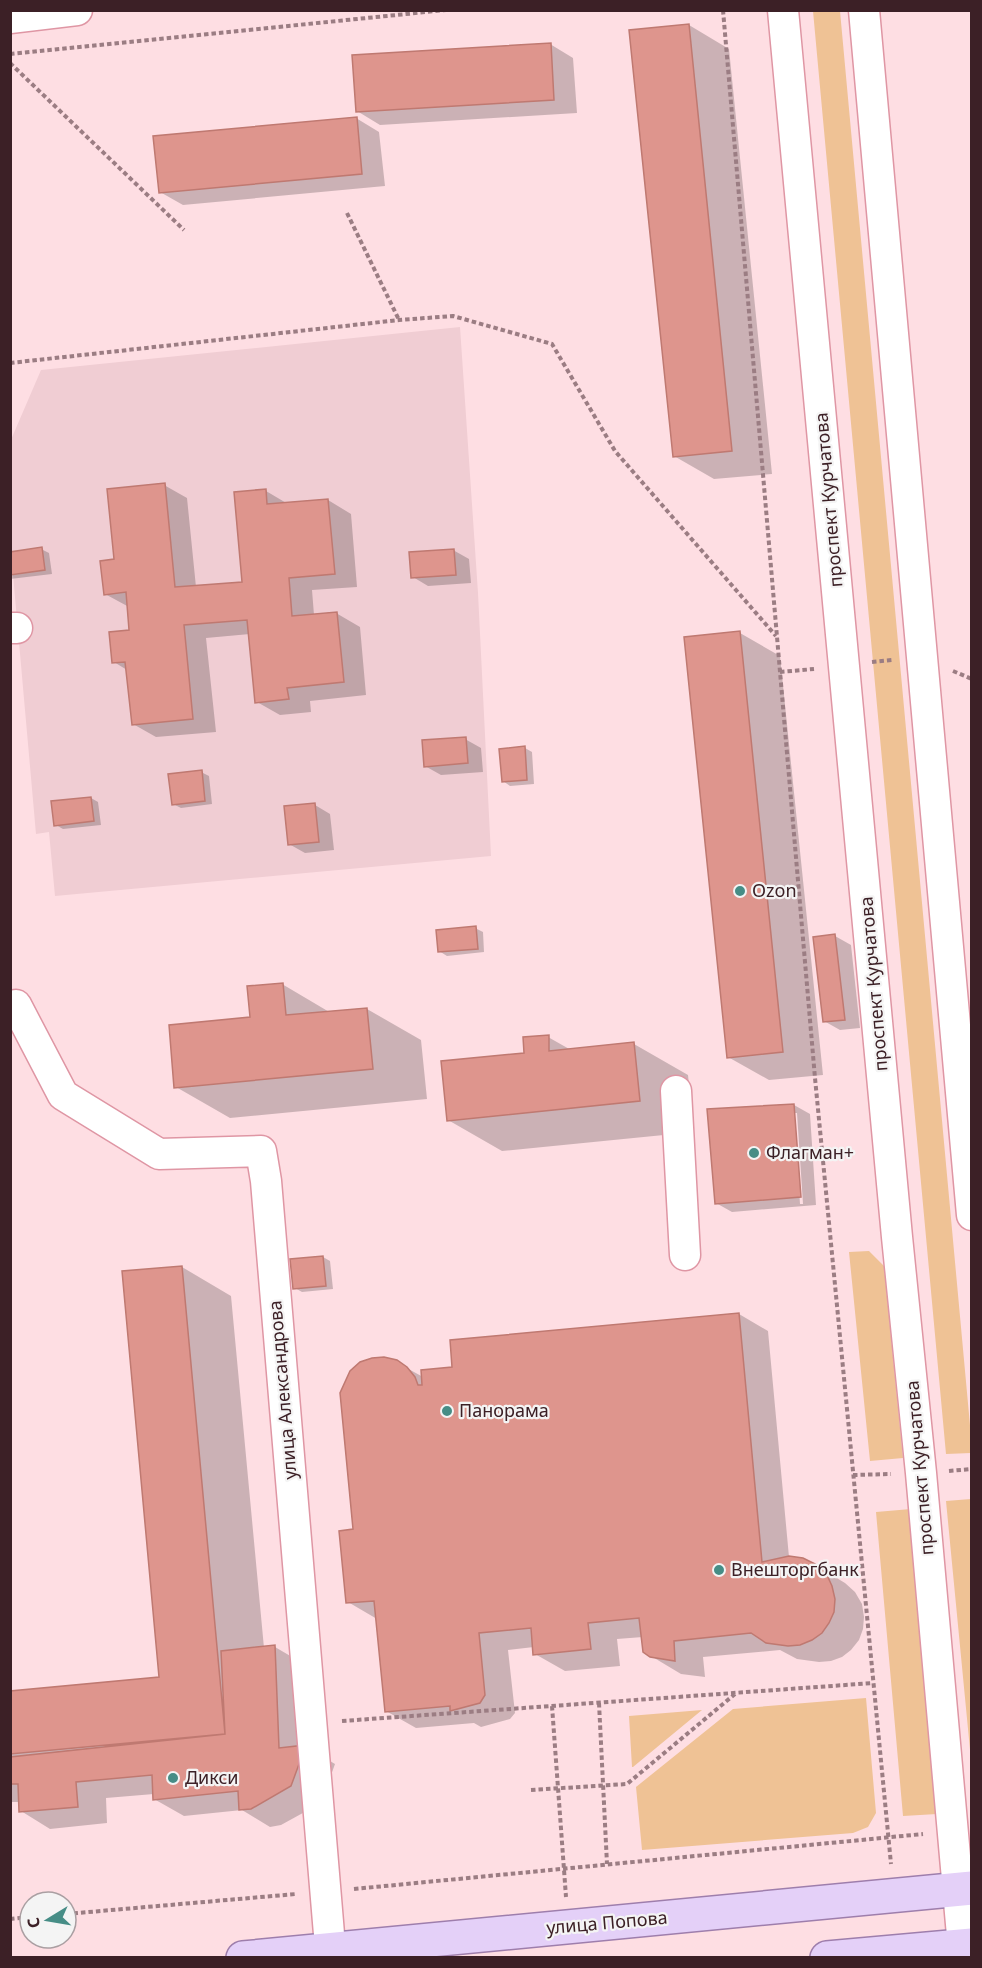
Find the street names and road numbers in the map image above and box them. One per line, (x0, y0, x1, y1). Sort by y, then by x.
street label: проспект Курчатова (808, 412, 848, 588)
street label: проспект Курчатова (853, 896, 893, 1072)
street label: улица Александрова (262, 1300, 302, 1481)
street label: проспект Курчатова (899, 1380, 939, 1556)
street label: улица Попова (545, 1905, 668, 1939)

